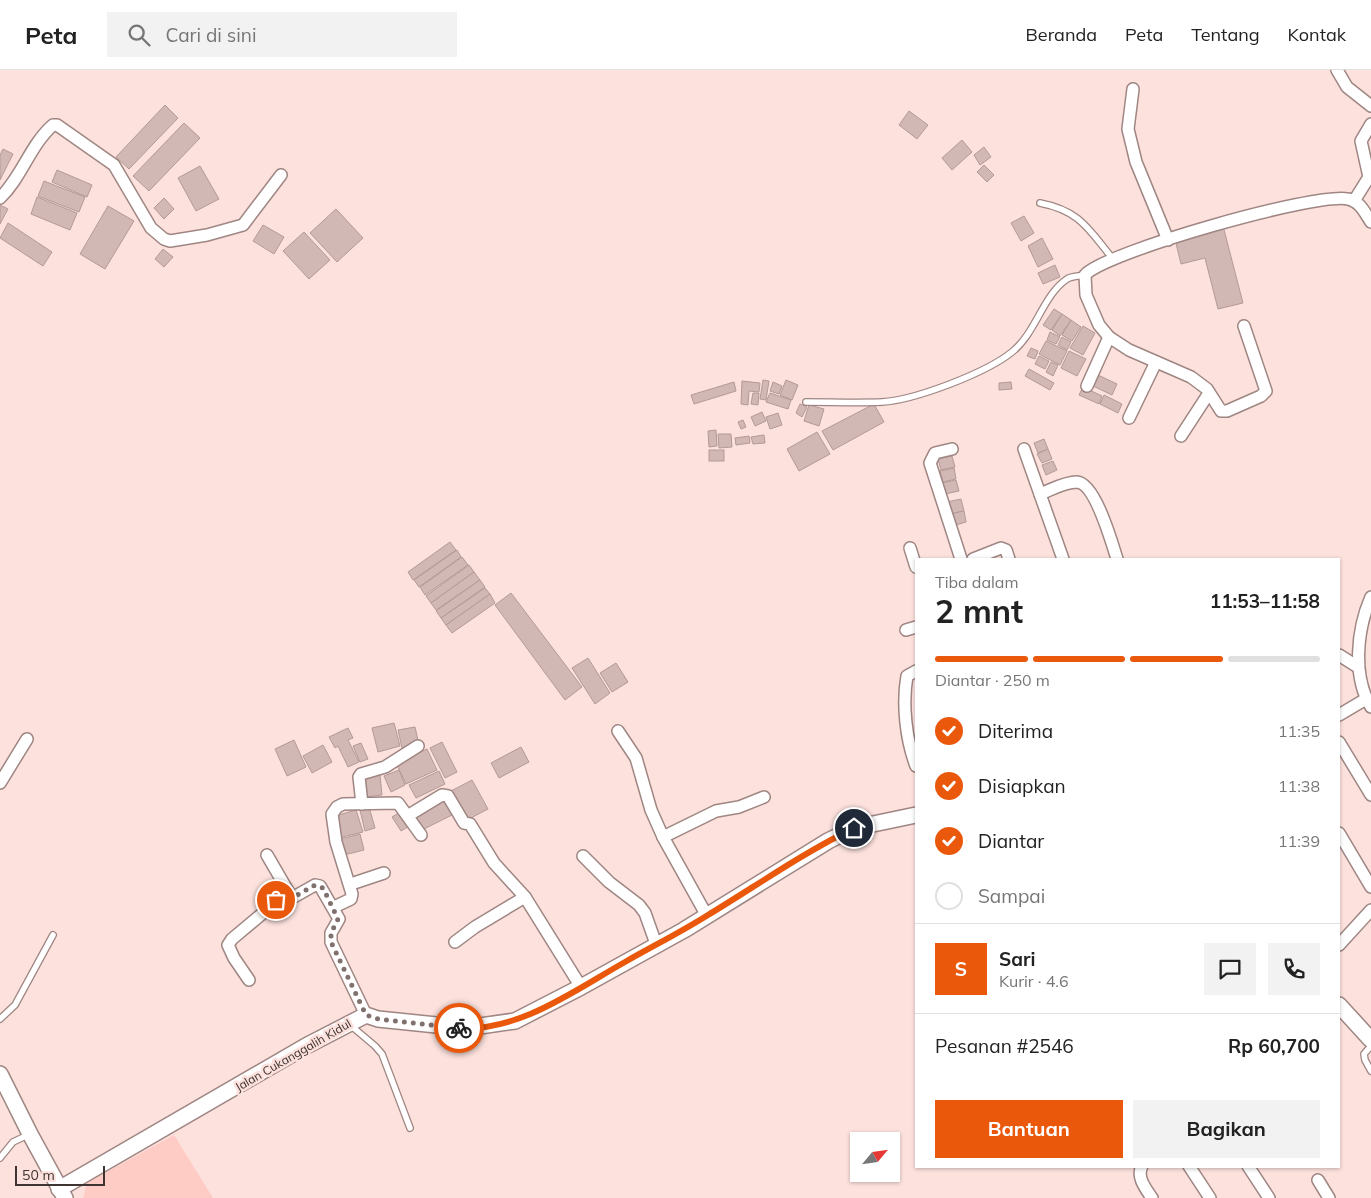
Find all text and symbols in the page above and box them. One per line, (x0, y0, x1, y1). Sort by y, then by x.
search box (107, 12, 457, 57)
text: Peta (25, 20, 77, 50)
icon: search (125, 21, 153, 49)
text: Cari di sini (165, 23, 256, 47)
text: Beranda (1026, 23, 1097, 46)
text: Peta (1125, 23, 1163, 46)
text: Tentang (1191, 23, 1260, 46)
text: Kontak (1288, 23, 1346, 46)
text: Tiba dalam (935, 572, 1019, 592)
text: 11:53–11:58 (1210, 589, 1320, 613)
text: 2 mnt (935, 591, 1023, 631)
text: Diantar · 250 m (935, 670, 1050, 690)
icon: check (935, 717, 963, 745)
text: Diterima (978, 719, 1053, 743)
text: 11:35 (1278, 721, 1320, 741)
icon: check (935, 772, 963, 800)
text: Disiapkan (978, 774, 1066, 798)
text: 11:38 (1278, 776, 1320, 796)
pin (833, 807, 875, 849)
icon: home (840, 814, 868, 842)
icon: check (935, 827, 963, 855)
text: Diantar (978, 829, 1044, 853)
text: 11:39 (1278, 831, 1320, 851)
pin (255, 879, 297, 921)
text: Sampai (978, 884, 1045, 908)
icon: bag (262, 886, 290, 914)
button: chat (1204, 943, 1256, 995)
button: phone (1268, 943, 1320, 995)
text: Sari (999, 947, 1035, 971)
text: S (955, 957, 967, 981)
text: Kurir · 4.6 (999, 971, 1069, 991)
courier (434, 1003, 484, 1053)
icon: bike (445, 1014, 473, 1042)
street label: Jalan Cukanggalih Kidul (232, 1016, 354, 1094)
text: Pesanan #2546 (935, 1034, 1074, 1058)
text: Rp 60,700 (1228, 1034, 1320, 1058)
button: Bantuan (935, 1100, 1123, 1158)
button: Bagikan (1133, 1100, 1320, 1158)
north arrow (850, 1132, 900, 1182)
map controls (850, 1132, 900, 1182)
scale bar (15, 1163, 105, 1186)
text: 50 m (22, 1166, 55, 1184)

